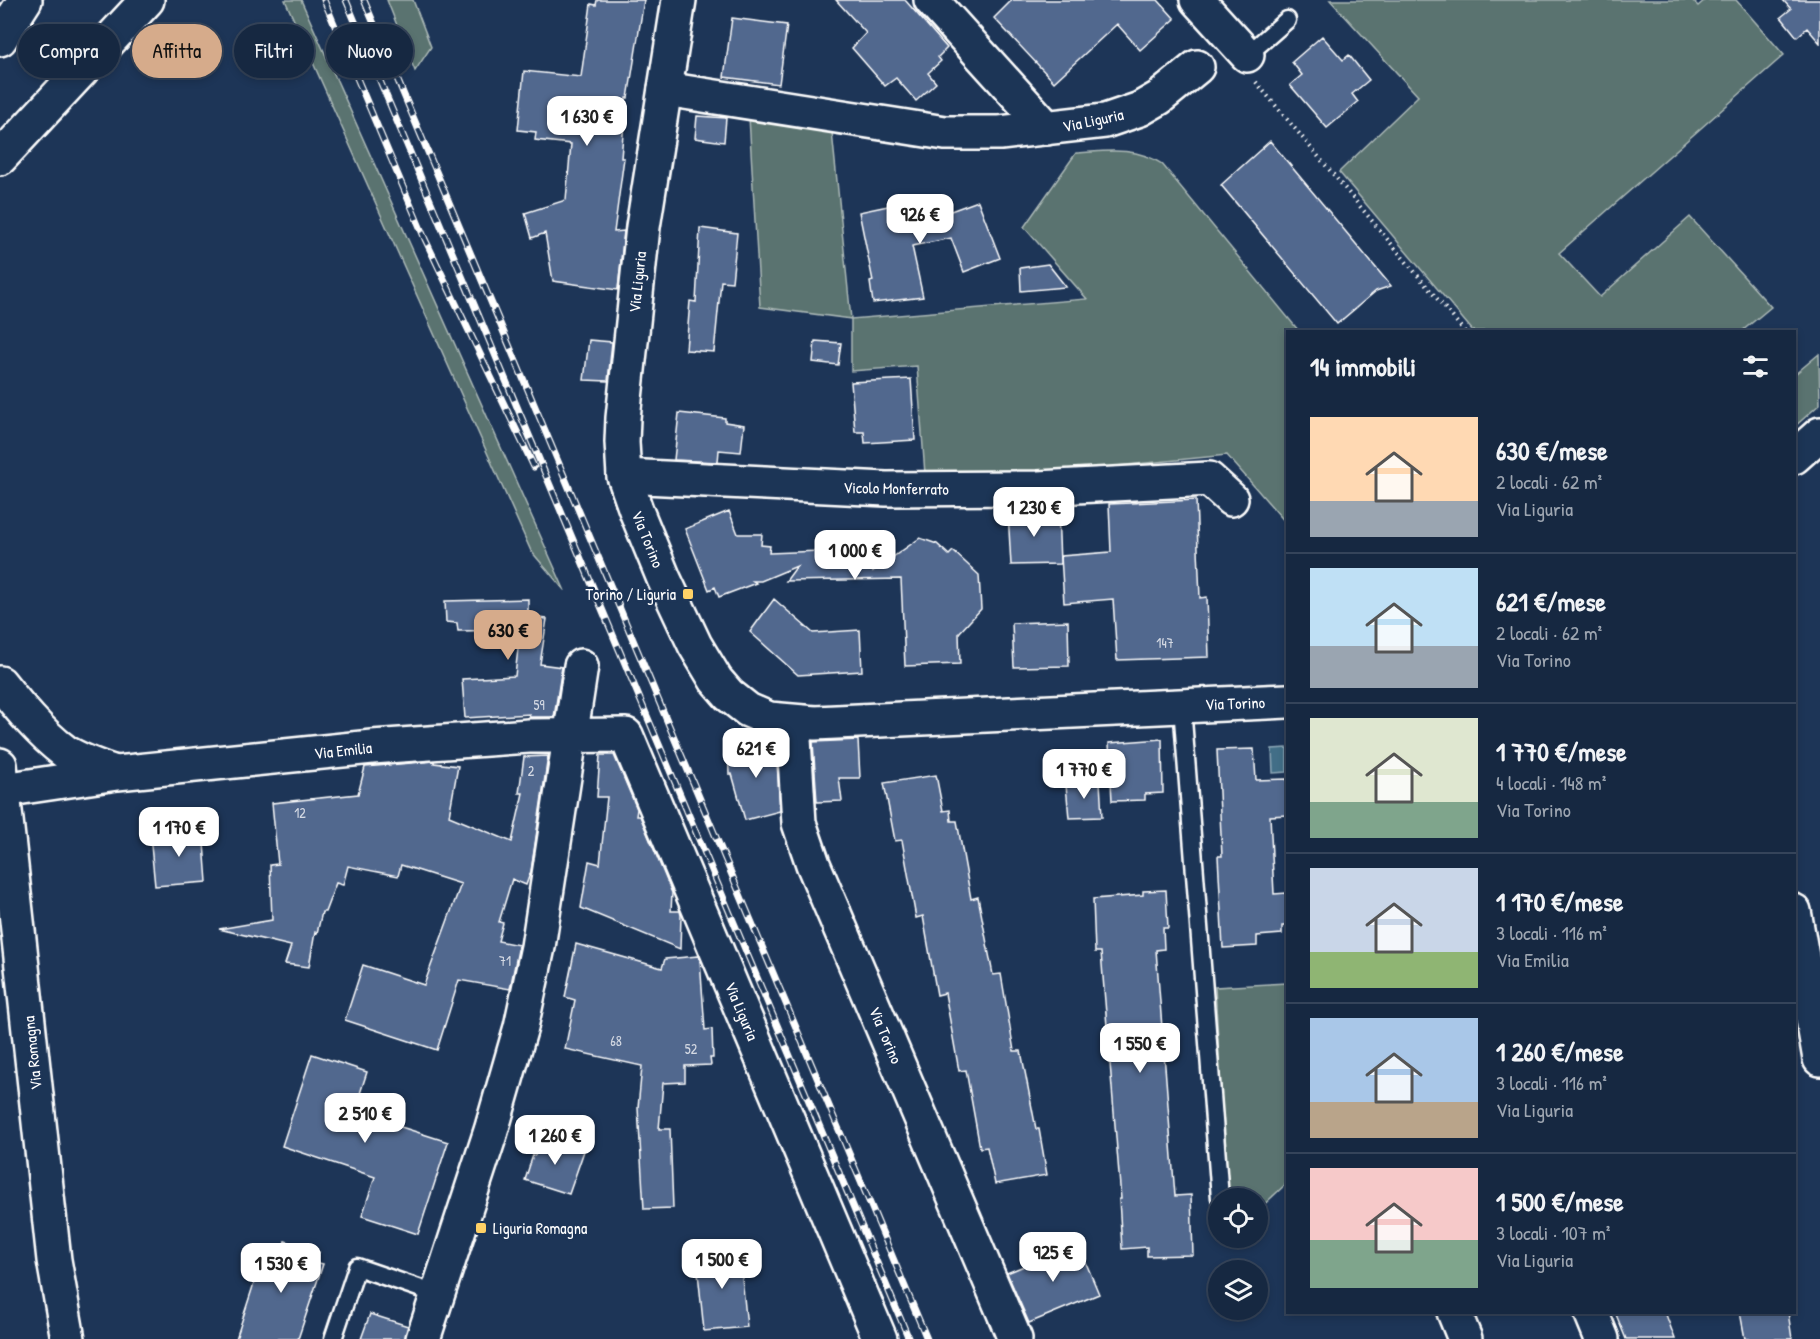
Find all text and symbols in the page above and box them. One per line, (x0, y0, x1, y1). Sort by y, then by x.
chip: Compra (18, 24, 120, 78)
chip: Affitta (132, 24, 222, 78)
chip: Filtri (234, 24, 314, 78)
chip: Nuovo (326, 24, 413, 78)
pin: 1 630 € (532, 96, 642, 147)
text: 1 630 € (561, 102, 613, 129)
street label: Via Liguria (1061, 103, 1125, 137)
pin: 926 € (878, 194, 962, 245)
text: 926 € (901, 200, 939, 227)
street label: Via Liguria (623, 250, 651, 314)
text: 14 immobili (1310, 349, 1416, 384)
icon: filters (1739, 350, 1772, 383)
text: 630 €/mese (1496, 433, 1608, 468)
icon: home (1358, 441, 1430, 513)
text: 2 locali · 62 m² (1496, 468, 1602, 495)
street label: Vicolo Monferrato (843, 476, 949, 500)
pin: 1 230 € (979, 487, 1089, 538)
text: 1 230 € (1007, 493, 1061, 520)
text: Via Liguria (1496, 495, 1573, 522)
street label: Via Torino (627, 507, 670, 571)
pin: 1 000 € (800, 530, 910, 581)
text: 1 000 € (829, 536, 881, 563)
place label: Torino / Liguria (585, 583, 676, 605)
text: 621 €/mese (1496, 584, 1606, 619)
marker: Torino / Liguria (681, 587, 695, 601)
icon: home (1358, 592, 1430, 664)
pin: 630 € (466, 610, 550, 661)
text: 630 € (488, 616, 528, 643)
text: 2 locali · 62 m² (1496, 619, 1602, 646)
house number: 147 (1156, 633, 1174, 652)
text: Via Torino (1496, 646, 1571, 673)
street label: Via Torino (1205, 691, 1266, 715)
house number: 59 (533, 695, 545, 714)
pin: 621 € (714, 728, 798, 779)
text: 621 € (737, 734, 775, 761)
text: 1 770 €/mese (1496, 734, 1627, 769)
street label: Via Emilia (313, 736, 373, 764)
icon: home (1358, 742, 1430, 814)
pin: 1 770 € (1029, 749, 1139, 800)
text: 1 770 € (1057, 755, 1111, 782)
house number: 2 (528, 761, 535, 780)
text: 4 locali · 148 m² (1496, 769, 1606, 796)
text: Via Torino (1496, 796, 1571, 823)
house number: 12 (294, 803, 306, 822)
pin: 1 170 € (124, 807, 234, 858)
text: 1 170 € (153, 813, 205, 840)
text: 1 170 €/mese (1496, 884, 1623, 919)
icon: home (1358, 892, 1430, 964)
text: 3 locali · 116 m² (1496, 919, 1607, 946)
text: Via Emilia (1496, 946, 1569, 973)
house number: 71 (499, 951, 511, 970)
street label: Via Liguria (720, 978, 764, 1044)
street label: Via Torino (864, 1003, 908, 1067)
street label: Via Romagna (17, 1015, 47, 1091)
pin: 1 550 € (1085, 1023, 1195, 1074)
text: 1 550 € (1114, 1029, 1166, 1056)
house number: 68 (610, 1031, 622, 1050)
text: 1 260 €/mese (1496, 1034, 1623, 1069)
house number: 52 (685, 1039, 698, 1058)
icon: home (1358, 1042, 1430, 1114)
text: 3 locali · 116 m² (1496, 1069, 1607, 1096)
pin: 2 510 € (310, 1093, 420, 1144)
text: Via Liguria (1496, 1096, 1573, 1123)
text: 2 510 € (339, 1099, 391, 1126)
pin: 1 260 € (500, 1115, 610, 1166)
text: 1 260 € (529, 1121, 581, 1148)
text: 1 500 €/mese (1496, 1184, 1624, 1219)
map controls (1208, 1188, 1268, 1320)
button: locate (1208, 1188, 1268, 1248)
icon: home (1358, 1192, 1430, 1264)
place label: Liguria Romagna (493, 1217, 587, 1239)
text: 3 locali · 107 m² (1496, 1219, 1610, 1246)
marker: Liguria Romagna (474, 1221, 488, 1235)
pin: 925 € (1011, 1232, 1095, 1283)
text: 925 € (1033, 1238, 1073, 1265)
pin: 1 500 € (667, 1239, 777, 1290)
pin: 1 530 € (226, 1243, 336, 1294)
text: 1 500 € (696, 1245, 748, 1272)
text: Via Liguria (1496, 1246, 1573, 1273)
text: 1 530 € (255, 1249, 307, 1276)
button: layers (1208, 1260, 1268, 1320)

